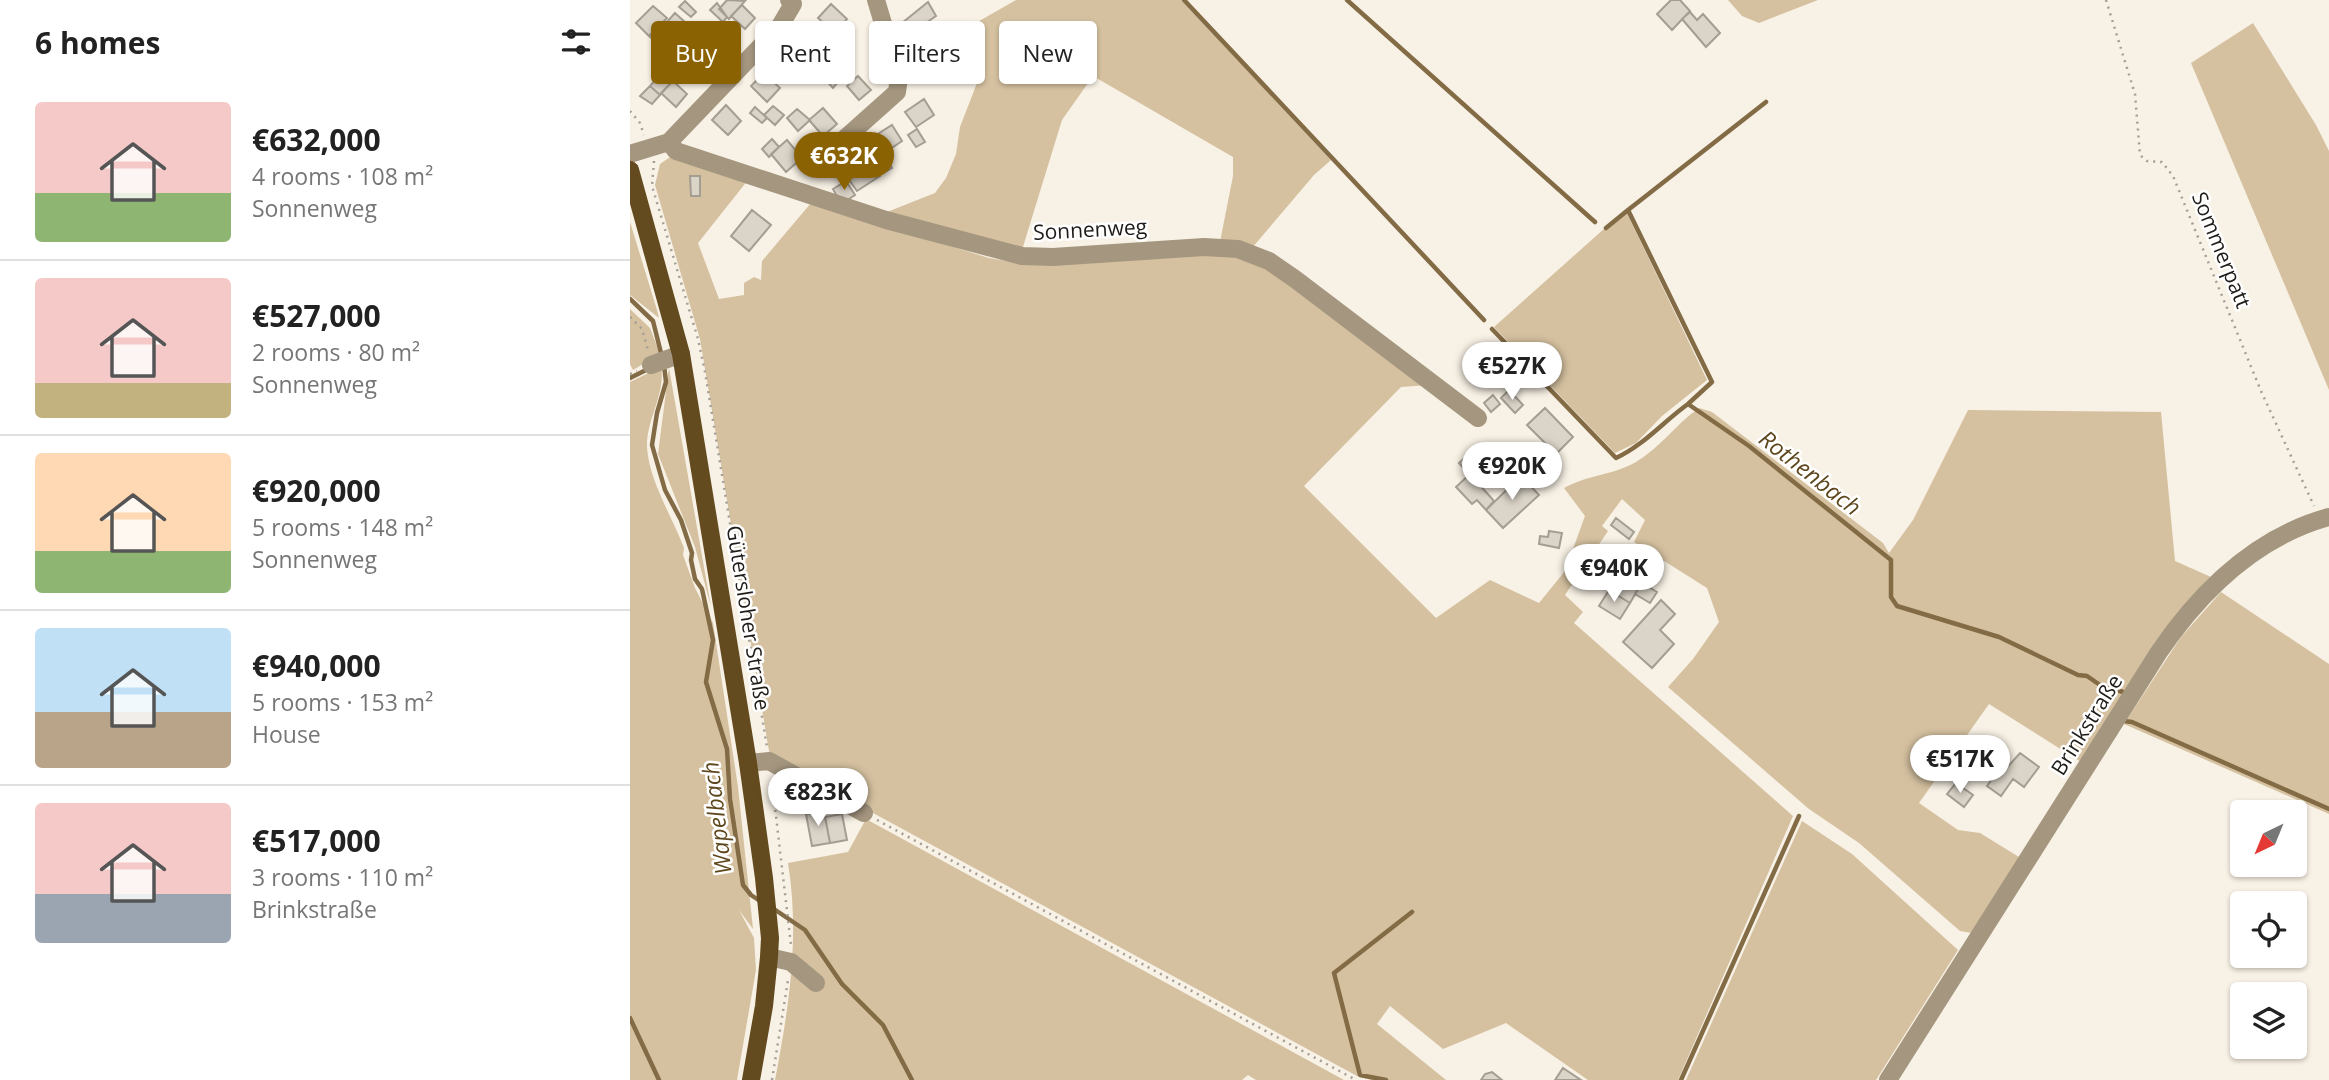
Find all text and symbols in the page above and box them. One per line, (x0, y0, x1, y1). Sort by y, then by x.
chip: Buy (651, 21, 741, 84)
chip: Rent (755, 21, 855, 84)
chip: Filters (869, 21, 985, 84)
chip: New (999, 21, 1097, 84)
text: 6 homes (35, 22, 160, 63)
icon: filters (557, 23, 595, 61)
text: €632,000 (252, 119, 381, 160)
icon: home (91, 130, 175, 214)
pin: €632K (795, 132, 893, 192)
text: €632K (810, 139, 878, 171)
text: 4 rooms · 108 m² (252, 160, 433, 192)
street label: Sommerpatt (2186, 187, 2258, 312)
text: Sonnenweg (252, 192, 377, 224)
street label: Sonnenweg (1032, 212, 1148, 246)
text: €527,000 (252, 295, 381, 336)
icon: home (91, 306, 175, 390)
text: 2 rooms · 80 m² (252, 336, 420, 368)
pin: €527K (1463, 342, 1561, 402)
text: €527K (1478, 349, 1546, 381)
text: Sonnenweg (252, 368, 377, 400)
water label: Rothenbach (1753, 422, 1868, 522)
pin: €920K (1463, 442, 1561, 502)
text: €920K (1478, 449, 1546, 481)
text: €920,000 (252, 470, 381, 511)
icon: home (91, 481, 175, 565)
text: 5 rooms · 148 m² (252, 511, 433, 543)
street label: Gütersloher Straße (721, 523, 777, 712)
text: Sonnenweg (252, 543, 377, 575)
pin: €940K (1565, 544, 1663, 604)
text: €940K (1580, 551, 1648, 583)
text: €940,000 (252, 645, 381, 686)
icon: home (91, 656, 175, 740)
street label: Brinkstraße (2044, 669, 2128, 780)
text: 5 rooms · 153 m² (252, 686, 433, 718)
text: House (252, 718, 321, 750)
pin: €517K (1911, 736, 2009, 795)
text: €517K (1926, 742, 1994, 774)
water label: Wapelbach (693, 760, 739, 876)
pin: €823K (769, 768, 867, 828)
text: €823K (784, 775, 852, 807)
north arrow (2230, 800, 2306, 877)
map controls (2230, 800, 2307, 1059)
text: €517,000 (252, 820, 381, 861)
icon: home (91, 831, 175, 915)
text: 3 rooms · 110 m² (252, 861, 433, 893)
button: locate (2230, 891, 2307, 968)
text: Brinkstraße (252, 893, 377, 925)
button: layers (2230, 982, 2307, 1059)

